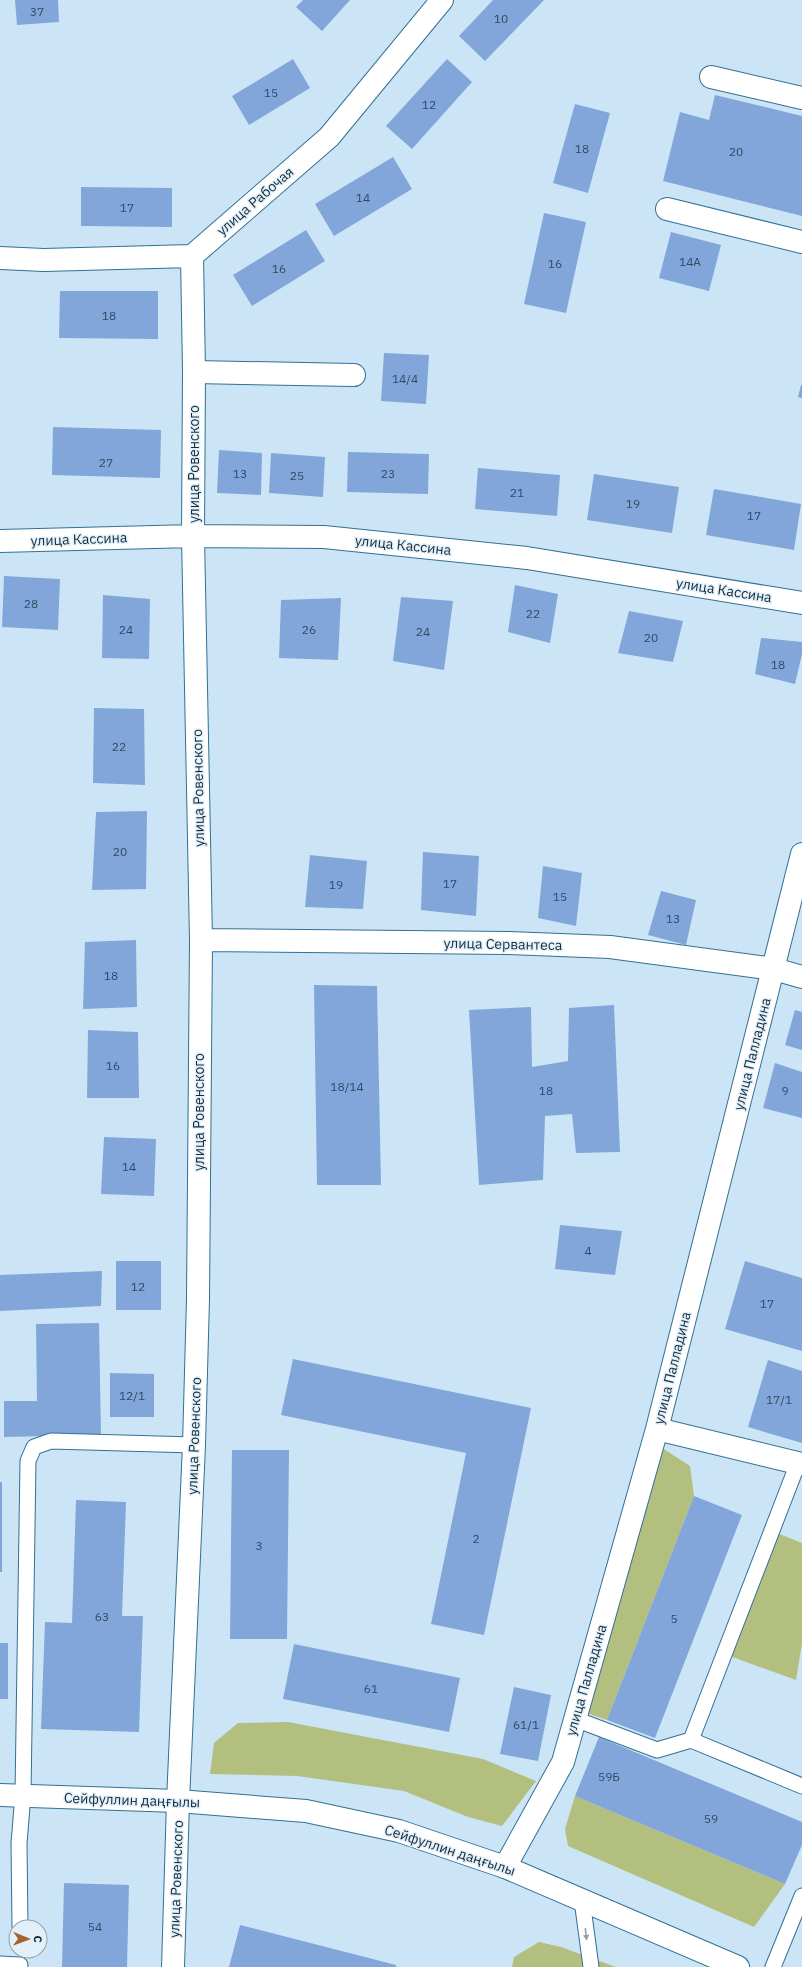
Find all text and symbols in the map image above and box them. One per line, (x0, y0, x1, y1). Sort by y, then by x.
house number: 37 (30, 4, 44, 19)
house number: 10 (494, 11, 508, 26)
house number: 15 (264, 85, 278, 100)
house number: 12 (422, 97, 436, 112)
house number: 18 (575, 141, 589, 156)
house number: 20 (729, 144, 743, 159)
street label: улица Рабочая (213, 163, 297, 239)
house number: 14 (356, 190, 370, 205)
house number: 17 (120, 200, 134, 215)
house number: 14А (679, 254, 701, 269)
house number: 16 (548, 256, 562, 271)
house number: 16 (272, 261, 286, 276)
house number: 18 (102, 308, 116, 323)
house number: 14/4 (392, 371, 418, 386)
street label: улица Ровенского (185, 405, 203, 523)
house number: 27 (99, 455, 113, 470)
house number: 13 (233, 466, 247, 481)
house number: 23 (381, 466, 395, 481)
house number: 25 (290, 468, 304, 483)
house number: 21 (510, 485, 524, 500)
house number: 19 (626, 496, 640, 511)
house number: 17 (747, 508, 761, 523)
street label: улица Кассина (30, 528, 128, 550)
street label: улица Кассина (354, 531, 453, 559)
street label: улица Кассина (675, 574, 774, 607)
house number: 28 (24, 596, 38, 611)
house number: 22 (526, 606, 540, 621)
house number: 24 (119, 622, 133, 637)
house number: 26 (302, 622, 316, 637)
house number: 24 (416, 624, 430, 639)
house number: 20 (644, 630, 658, 645)
house number: 18 (771, 657, 785, 672)
street label: улица Ровенского (188, 729, 208, 847)
house number: 22 (112, 739, 126, 754)
house number: 20 (113, 844, 127, 859)
house number: 17 (443, 876, 457, 891)
house number: 19 (329, 877, 343, 892)
house number: 15 (553, 889, 567, 904)
house number: 13 (666, 911, 680, 926)
street label: улица Сервантеса (444, 934, 563, 954)
house number: 18 (104, 968, 118, 983)
street label: улица Палладина (729, 995, 775, 1112)
street label: улица Ровенского (190, 1053, 208, 1171)
house number: 16 (106, 1058, 120, 1073)
house number: 18/14 (330, 1079, 364, 1094)
house number: 18 (539, 1083, 553, 1098)
house number: 9 (781, 1083, 789, 1098)
house number: 14 (122, 1159, 136, 1174)
house number: 4 (584, 1243, 592, 1258)
house number: 12 (131, 1279, 145, 1294)
house number: 17 (760, 1296, 774, 1311)
street label: улица Палладина (649, 1309, 695, 1426)
street label: улица Ровенского (183, 1377, 205, 1495)
house number: 12/1 (119, 1388, 145, 1403)
house number: 17/1 (766, 1392, 792, 1407)
house number: 2 (472, 1531, 480, 1546)
house number: 3 (255, 1538, 263, 1553)
house number: 63 (95, 1609, 109, 1624)
house number: 5 (670, 1611, 678, 1626)
street label: улица Палладина (561, 1622, 611, 1738)
house number: 61 (364, 1681, 378, 1696)
house number: 61/1 (513, 1717, 539, 1732)
house number: 59Б (598, 1769, 620, 1784)
street label: Сейфуллин даңғылы (64, 1789, 200, 1811)
house number: 59 (704, 1811, 718, 1826)
street label: улица Ровенского (165, 1820, 187, 1938)
street label: Сейфуллин даңғылы (382, 1820, 518, 1880)
north arrow (8, 1919, 48, 1959)
house number: 54 (88, 1919, 102, 1934)
one-way arrow (583, 1927, 590, 1940)
text: С (31, 1935, 45, 1943)

